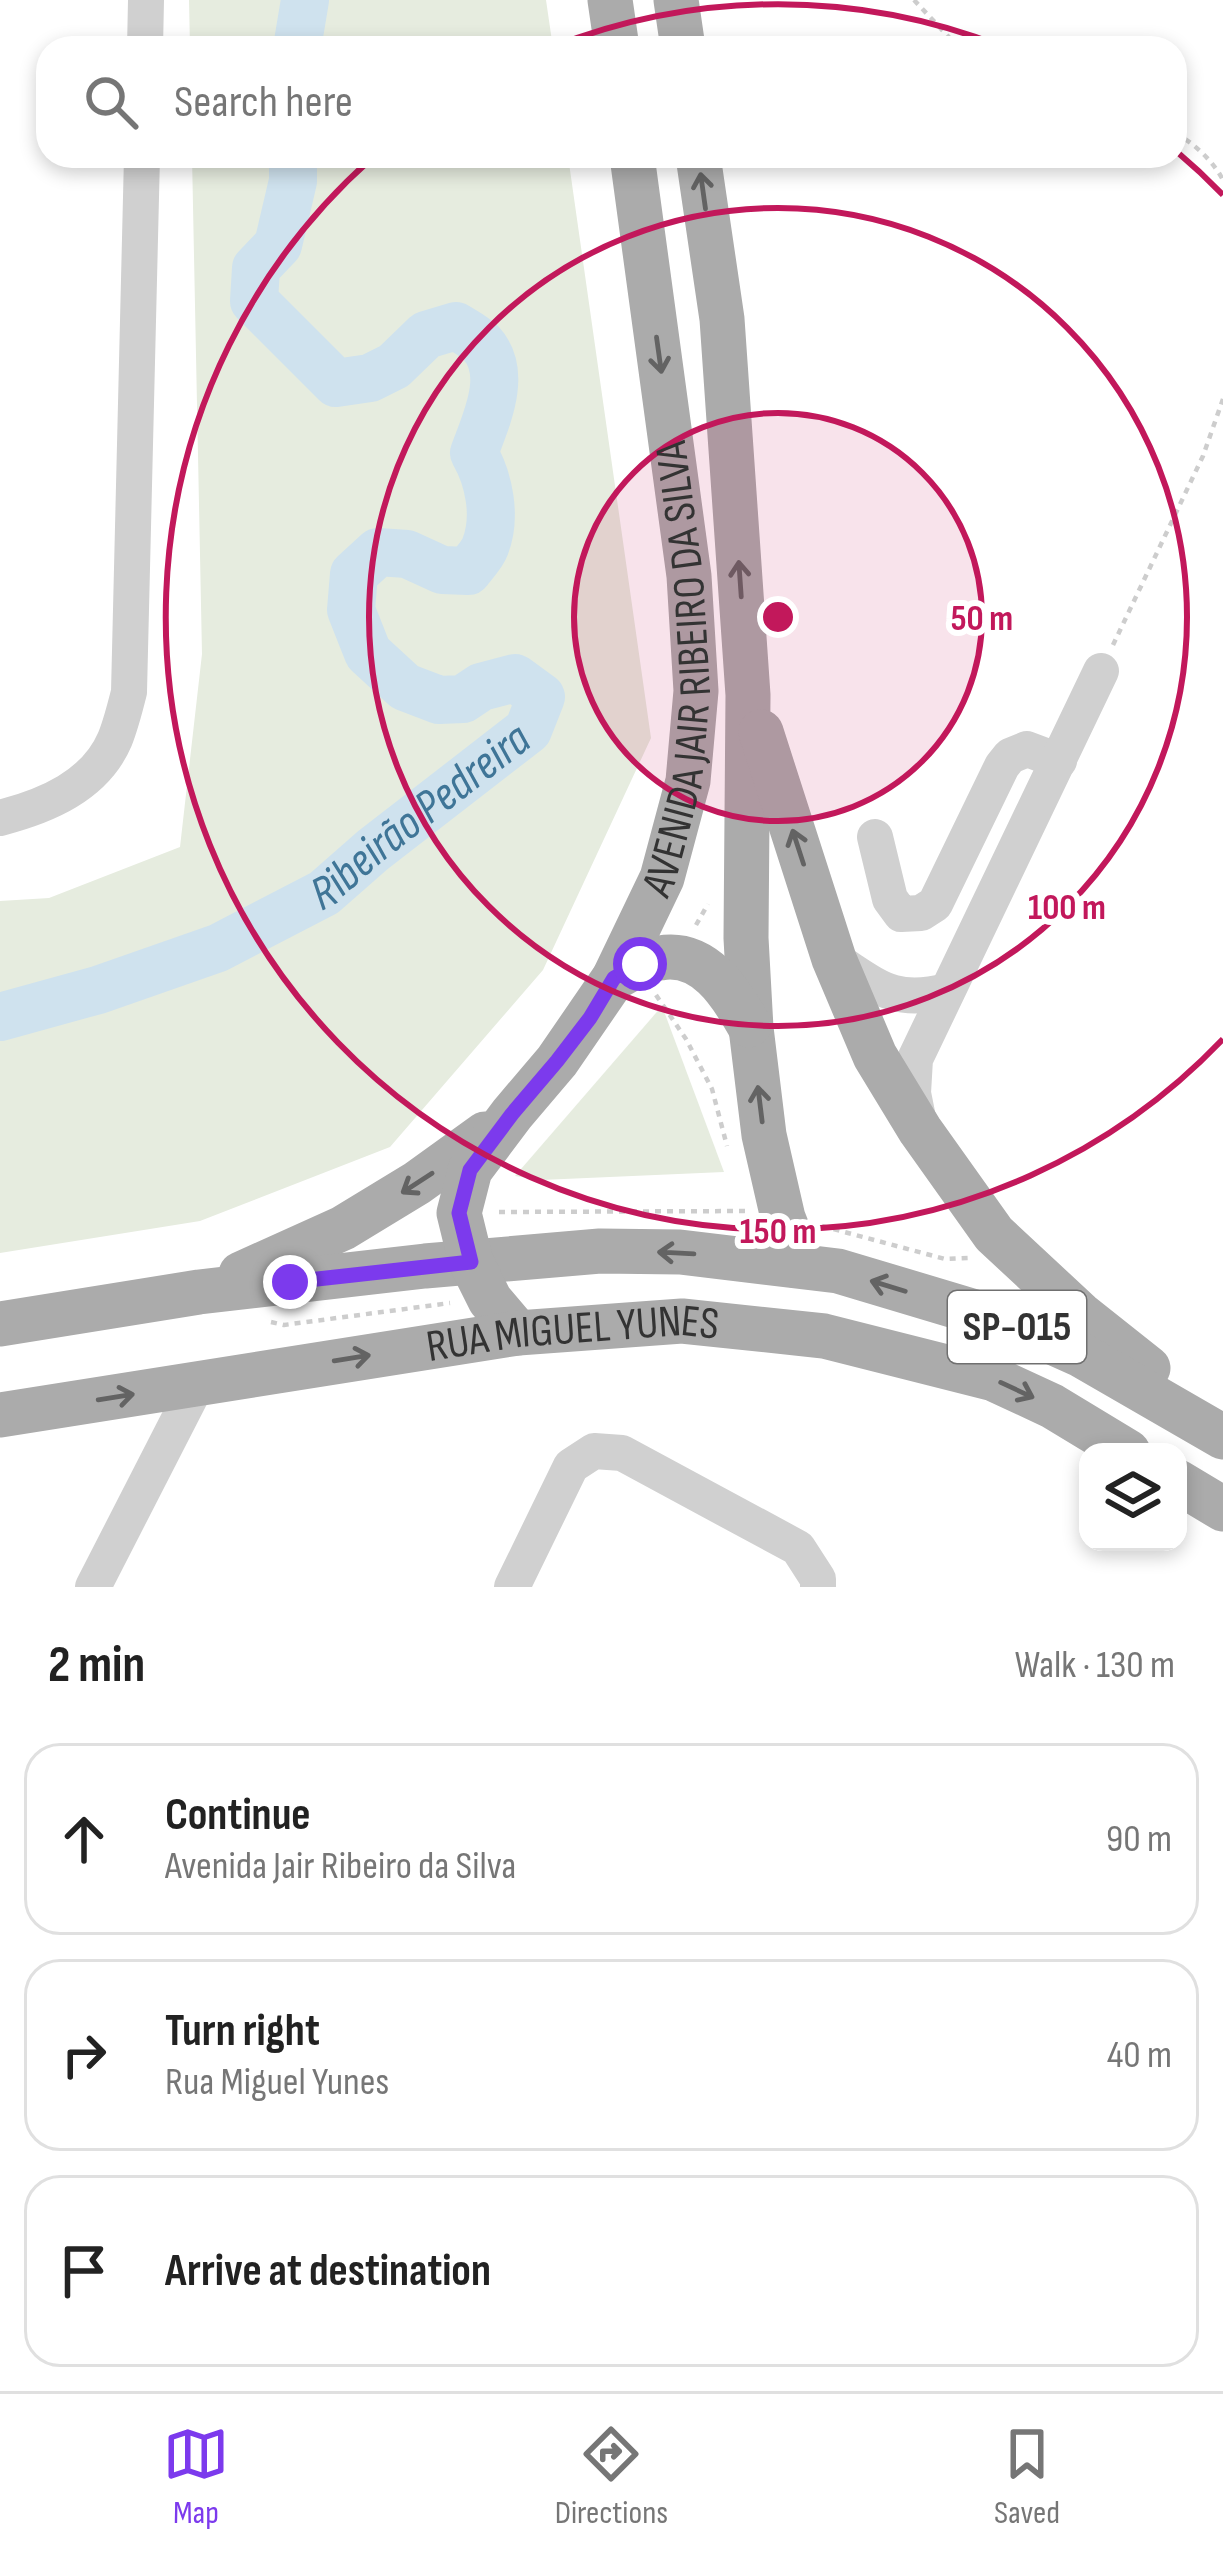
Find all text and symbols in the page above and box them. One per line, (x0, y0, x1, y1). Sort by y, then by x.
search box (36, 36, 1187, 168)
icon: search (78, 69, 144, 135)
text: Search here (174, 75, 353, 130)
one-way arrow (691, 172, 714, 211)
one-way arrow (648, 335, 671, 374)
street label: AVENIDA JAIR RIBEIRO DA SILVA (629, 437, 724, 906)
one-way arrow (729, 560, 752, 599)
centre of rings (757, 596, 799, 638)
text: 50 m (951, 598, 1013, 641)
water label: Ribeirão Pedreira (301, 710, 542, 923)
one-way arrow (786, 829, 808, 867)
text: 100 m (1028, 887, 1106, 930)
route start (613, 937, 667, 991)
one-way arrow (749, 1085, 771, 1124)
one-way arrow (401, 1171, 435, 1196)
text: 150 m (740, 1211, 816, 1254)
one-way arrow (657, 1241, 696, 1264)
route end (263, 1255, 317, 1309)
one-way arrow (870, 1274, 908, 1296)
road number: SP-015 (948, 1291, 1086, 1363)
street label: RUA MIGUEL YUNES (423, 1294, 722, 1375)
one-way arrow (332, 1346, 371, 1369)
one-way arrow (998, 1380, 1034, 1402)
one-way arrow (95, 1385, 134, 1408)
map controls (1079, 1443, 1187, 1551)
button: layers (1079, 1443, 1187, 1551)
text: 2 min (48, 1635, 145, 1696)
text: Walk · 130 m (1015, 1642, 1175, 1689)
text: Continue (165, 1788, 311, 1843)
icon: ahead (51, 1806, 117, 1872)
text: 90 m (1106, 1816, 1172, 1863)
text: Avenida Jair Ribeiro da Silva (165, 1843, 516, 1890)
text: Turn right (165, 2004, 320, 2059)
icon: right (51, 2022, 117, 2088)
text: 40 m (1107, 2032, 1172, 2079)
text: Rua Miguel Yunes (165, 2059, 389, 2106)
icon: arrive (51, 2238, 117, 2304)
text: Arrive at destination (165, 2244, 491, 2299)
tab: Map (163, 2421, 229, 2533)
tab: Directions (555, 2421, 668, 2533)
tab: Saved (994, 2421, 1060, 2533)

